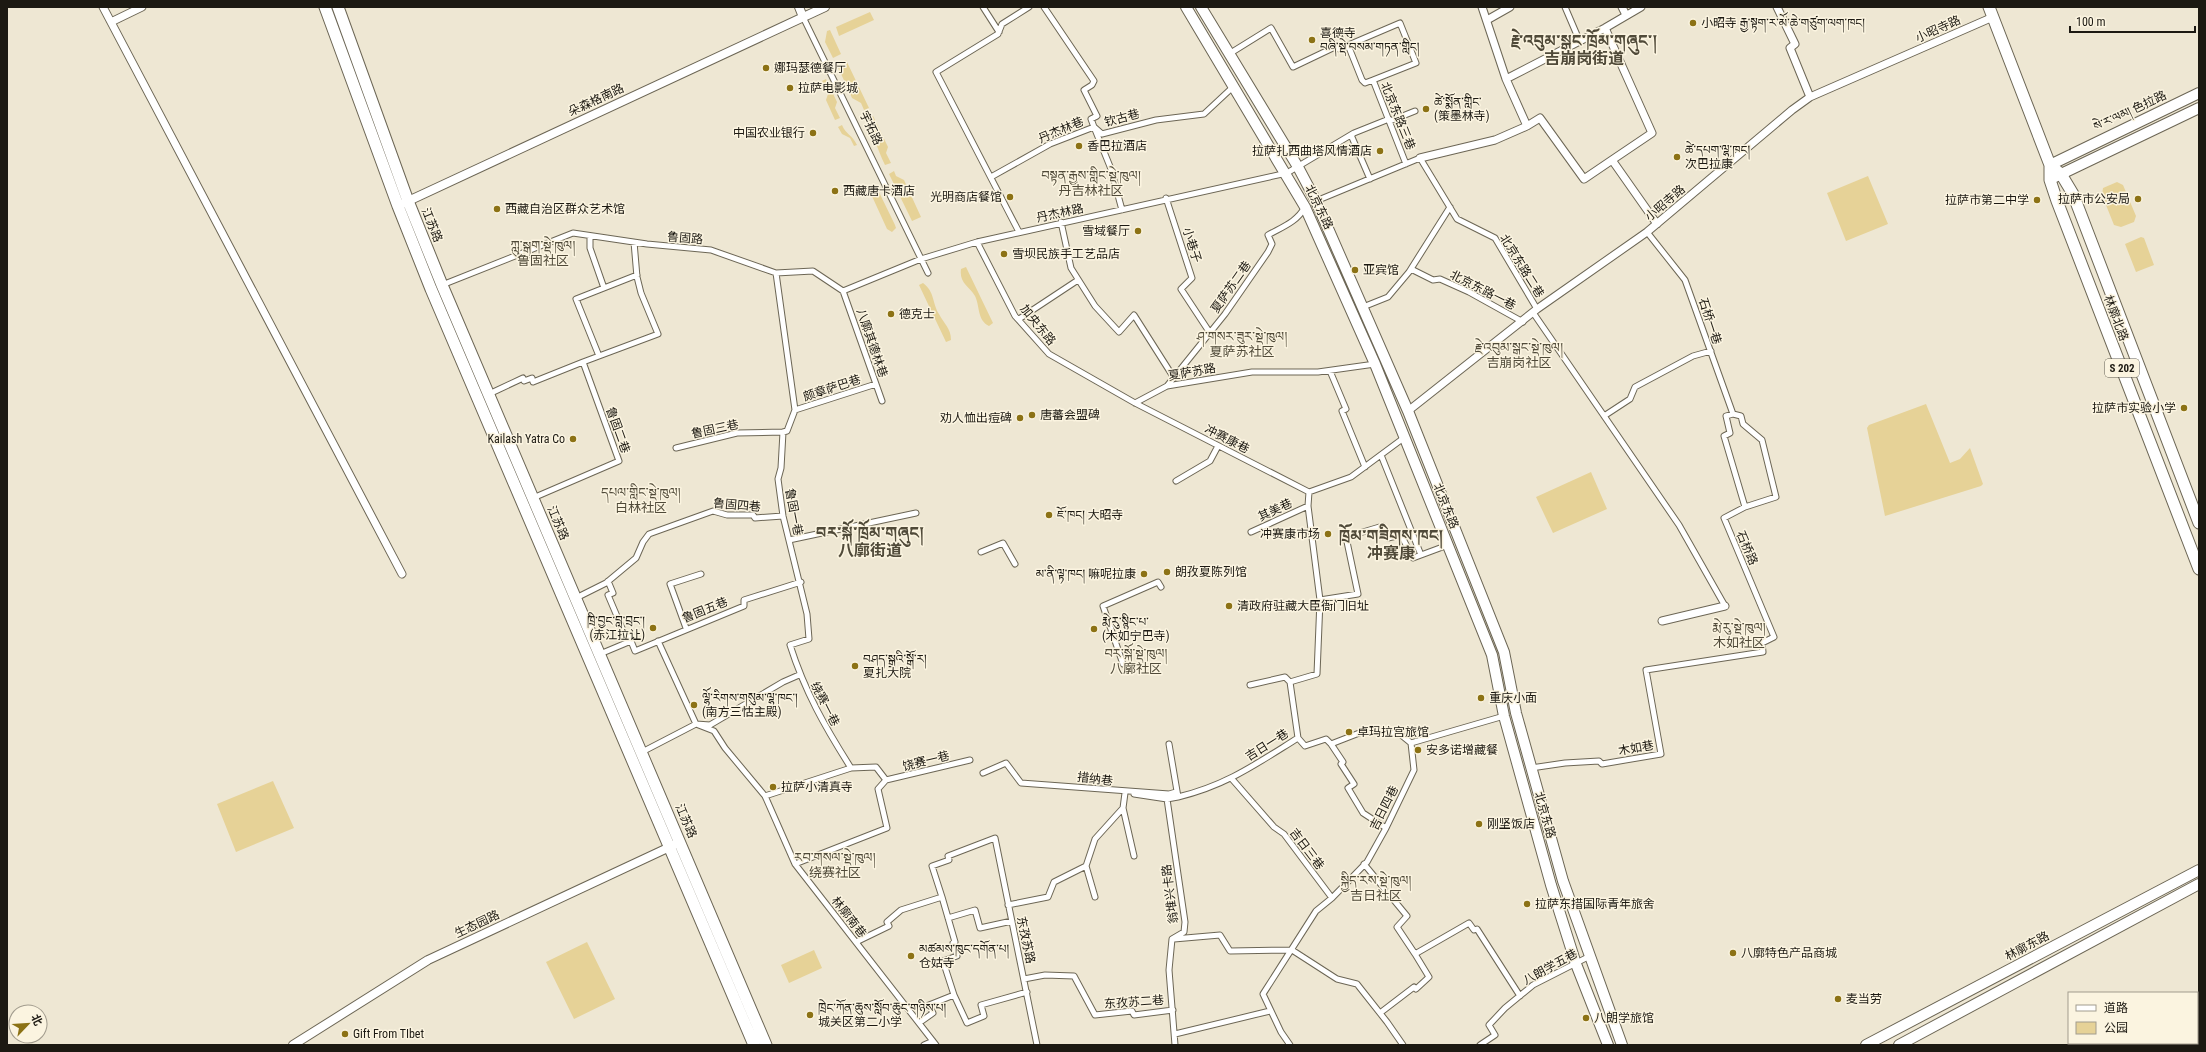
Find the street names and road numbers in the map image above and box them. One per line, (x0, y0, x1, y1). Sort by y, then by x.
street label: 小昭寺路 (1913, 13, 1963, 45)
street label: 北京东路三巷 (1378, 80, 1418, 152)
street label: 朵森格南路 (566, 81, 626, 119)
street label: སེ་ར་ལམ། 色拉路 (2091, 86, 2170, 137)
street label: 钦古巷 (1103, 107, 1141, 129)
street label: 宇拓路 (857, 109, 885, 147)
street label: 丹杰林巷 (1036, 114, 1086, 146)
street label: 北京东路 (1302, 182, 1336, 232)
street label: 小昭寺路 (1642, 182, 1688, 224)
street label: 丹杰林路 (1035, 201, 1085, 225)
street label: 江苏路 (419, 206, 445, 244)
street label: 小巷子 (1180, 226, 1204, 264)
street label: 鲁固路 (666, 229, 704, 247)
street label: 北京东路二巷 (1497, 232, 1547, 300)
street label: 夏萨苏二巷 (1208, 258, 1254, 316)
street label: 北京东路一巷 (1448, 267, 1518, 313)
street label: 林廓北路 (2101, 293, 2131, 343)
street label: 石桥一巷 (1696, 296, 1724, 346)
street label: 加央东路 (1017, 302, 1059, 348)
street label: 八廓其德林巷 (854, 307, 890, 379)
road number: S 202 (2105, 359, 2139, 377)
street label: 夏萨苏路 (1167, 361, 1217, 383)
street label: 颇章萨巴巷 (801, 372, 863, 404)
street label: 鲁固二巷 (603, 405, 633, 455)
street label: 鲁固三巷 (690, 417, 740, 441)
street label: 冲赛康巷 (1202, 422, 1252, 456)
street label: 北京东路 (1431, 481, 1461, 531)
street label: 鲁固一巷 (783, 487, 805, 537)
street label: 鲁固四巷 (712, 496, 762, 514)
street label: 其美巷 (1256, 496, 1294, 524)
street label: 江苏路 (545, 504, 571, 542)
street label: 石桥路 (1734, 529, 1760, 567)
street label: 鲁固五巷 (680, 595, 730, 625)
street label: 绕赛一巷 (808, 679, 842, 729)
street label: 吉日一巷 (1243, 726, 1291, 764)
street label: 木如巷 (1617, 738, 1655, 758)
street label: 饶赛一巷 (901, 748, 951, 774)
street label: 措纳巷 (1076, 770, 1114, 788)
street label: 吉日四巷 (1367, 783, 1401, 833)
street label: 北京东路 (1532, 790, 1558, 840)
street label: 江苏路 (673, 802, 699, 840)
street label: 吉日三巷 (1287, 826, 1327, 872)
street label: 翁堆兴卡路 (1159, 863, 1181, 925)
street label: 林廓南巷 (829, 894, 869, 940)
street label: 生态园路 (452, 908, 502, 940)
street label: 东孜苏路 (1014, 915, 1038, 965)
street label: 林廓东路 (2003, 929, 2051, 963)
street label: 八朗学五巷 (1520, 946, 1580, 988)
street label: 东孜苏二巷 (1104, 993, 1164, 1011)

